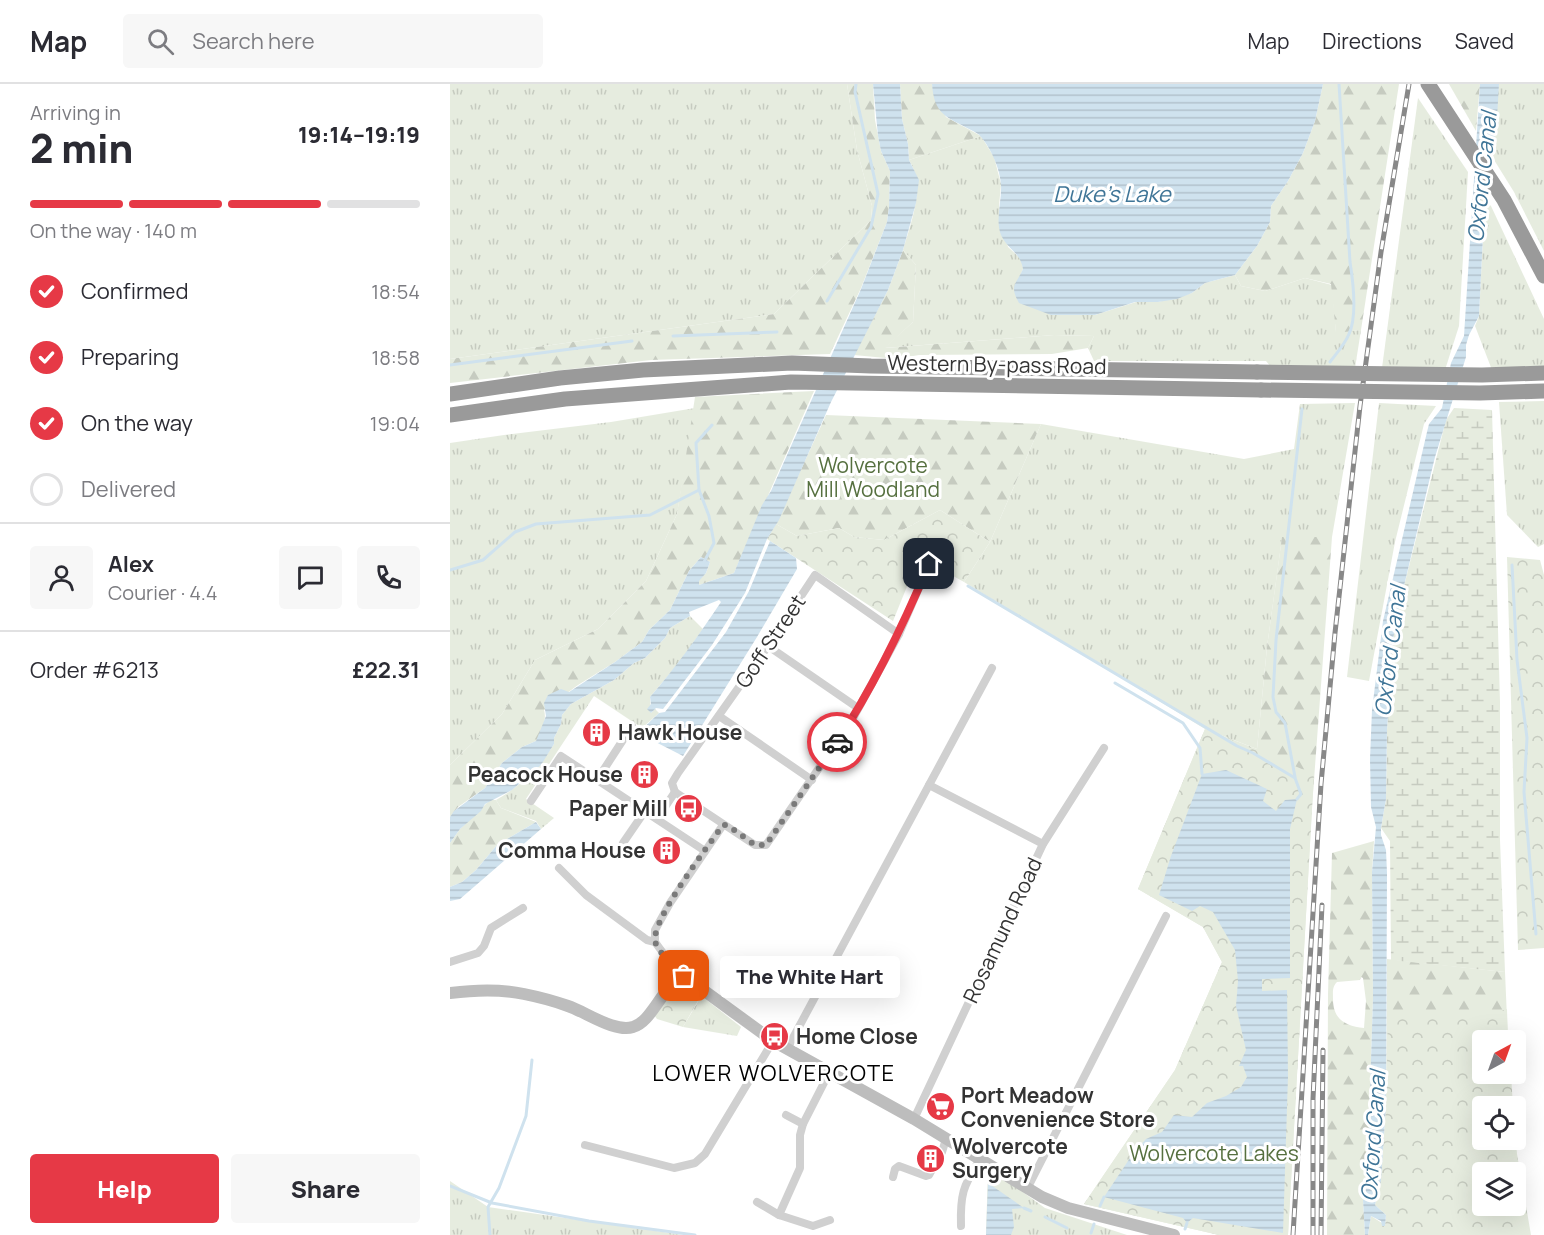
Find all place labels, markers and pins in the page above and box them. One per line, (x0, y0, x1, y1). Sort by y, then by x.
pin (903, 538, 954, 589)
building icon: Hawk House (581, 716, 613, 748)
place label: Hawk House (618, 718, 742, 746)
building icon: Peacock House (628, 758, 660, 790)
place label: Peacock House (468, 760, 623, 788)
bus stop icon: Paper Mill (673, 792, 705, 824)
place label: Paper Mill (569, 794, 668, 822)
building icon: Comma House (651, 834, 683, 866)
place label: Comma House (498, 836, 646, 864)
pin (658, 950, 709, 1001)
callout: The White Hart (720, 955, 900, 997)
bus stop icon: Home Close (759, 1020, 791, 1052)
place label: Home Close (796, 1022, 918, 1050)
place label: Port Meadow Convenience Store (961, 1081, 1155, 1133)
supermarket icon: Port Meadow Convenience Store (924, 1091, 956, 1123)
place label: Wolvercote Surgery (952, 1132, 1068, 1184)
building icon: Wolvercote Surgery (915, 1142, 947, 1174)

